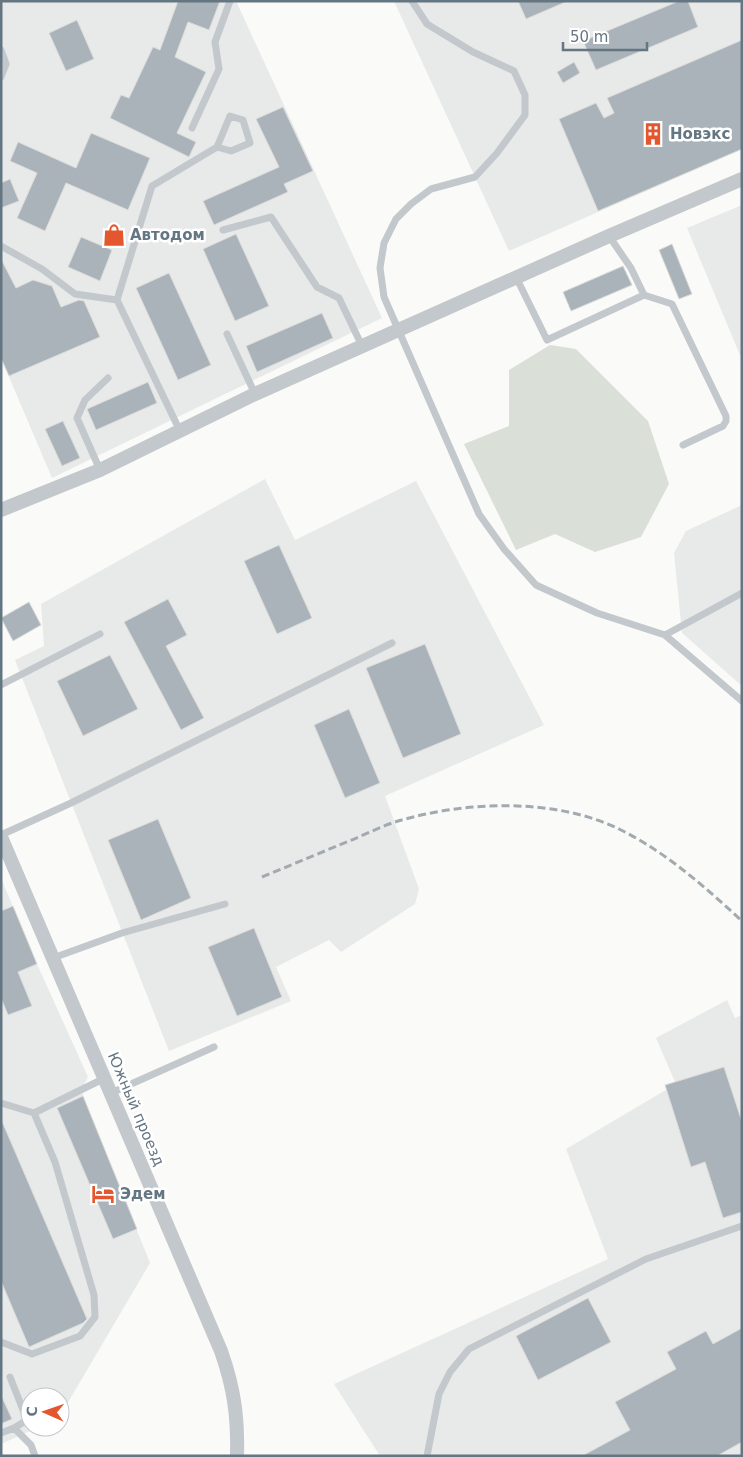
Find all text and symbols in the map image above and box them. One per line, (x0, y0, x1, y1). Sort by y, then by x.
scale bar (563, 20, 647, 52)
text: 50 m (570, 28, 608, 46)
building icon: Новэкс (640, 121, 666, 147)
place label: Новэкс (670, 125, 730, 143)
shop icon: Автодом (101, 222, 127, 248)
place label: Автодом (130, 226, 205, 244)
street label: Южный проезд (104, 1049, 168, 1169)
hotel icon: Эдем (90, 1181, 116, 1207)
place label: Эдем (120, 1185, 166, 1203)
north arrow (20, 1387, 70, 1437)
text: С (24, 1406, 40, 1417)

